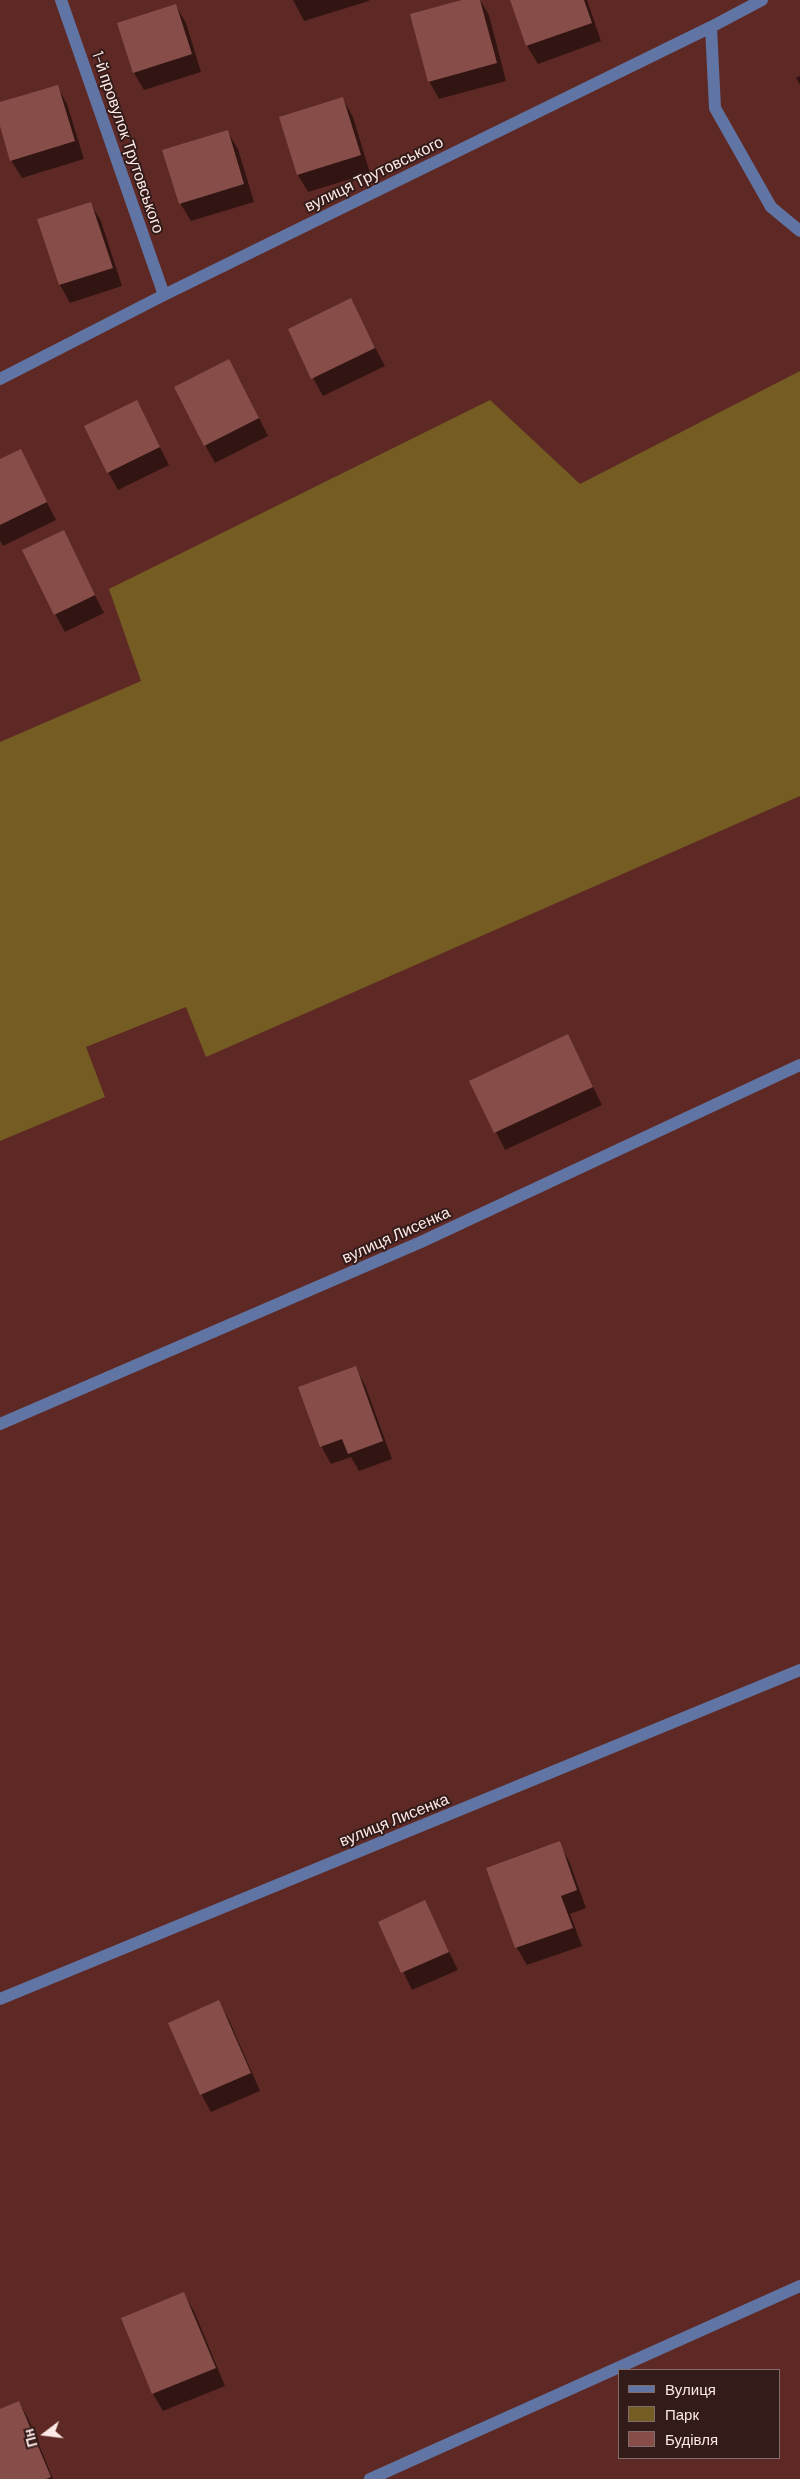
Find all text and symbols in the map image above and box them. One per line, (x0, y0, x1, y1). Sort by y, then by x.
street label: 1-й провулок Трутовського (88, 48, 168, 236)
street label: вулиця Трутовського (302, 132, 446, 216)
street label: вулиця Лисенка (339, 1203, 453, 1267)
street label: вулиця Лисенка (336, 1789, 452, 1851)
legend (618, 2369, 780, 2459)
text: Вулиця (665, 2380, 716, 2398)
text: Парк (665, 2405, 699, 2423)
north arrow (20, 2409, 70, 2459)
text: Пн (19, 2427, 41, 2449)
text: Будівля (665, 2430, 718, 2448)

